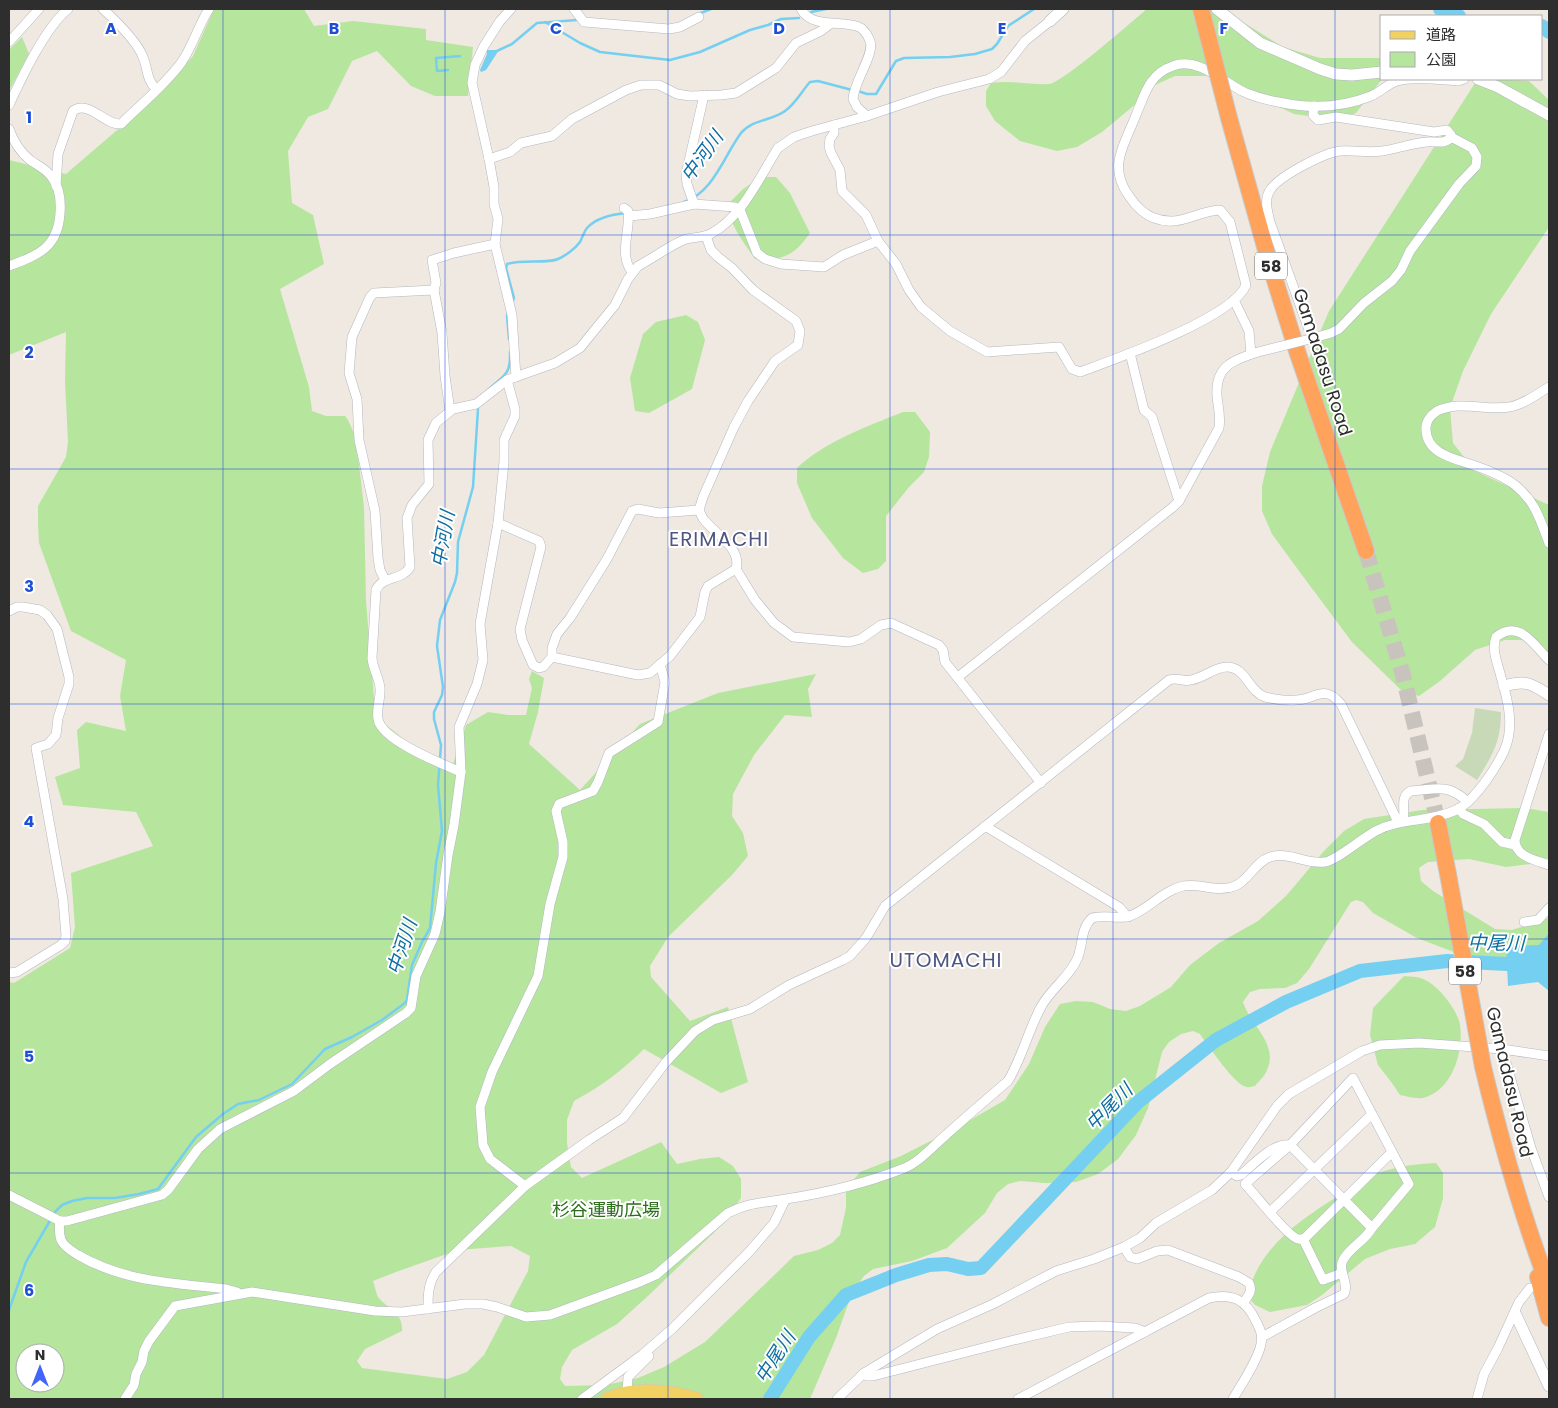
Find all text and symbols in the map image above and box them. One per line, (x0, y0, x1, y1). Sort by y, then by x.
legend (1380, 15, 1543, 80)
text: A (105, 17, 117, 40)
text: B (329, 17, 339, 40)
text: C (550, 17, 562, 40)
text: D (773, 17, 785, 40)
text: E (998, 17, 1006, 40)
text: F (1220, 17, 1229, 40)
text: 道路 (1426, 24, 1456, 45)
text: 公園 (1426, 49, 1456, 70)
text: 1 (26, 106, 32, 129)
water label: 中河川 (674, 123, 731, 187)
road number: 58 (1255, 252, 1287, 280)
street label: Gamadasu Road (1287, 285, 1359, 439)
text: 2 (24, 341, 34, 364)
water label: 中河川 (425, 507, 462, 569)
district label: ERIMACHI (669, 525, 769, 553)
text: 3 (24, 575, 34, 598)
text: 4 (24, 810, 35, 833)
water label: 中河川 (380, 914, 424, 978)
water label: 中尾川 (1467, 929, 1527, 957)
district label: UTOMACHI (890, 946, 1002, 974)
road number: 58 (1449, 958, 1481, 984)
street label: Gamadasu Road (1481, 1004, 1539, 1160)
text: 5 (24, 1045, 34, 1068)
water label: 中尾川 (1079, 1076, 1140, 1137)
park label: 杉谷運動広場 (552, 1197, 660, 1222)
text: 6 (24, 1279, 34, 1302)
water label: 中尾川 (748, 1324, 803, 1388)
north arrow (15, 1343, 65, 1393)
text: N (35, 1345, 45, 1365)

